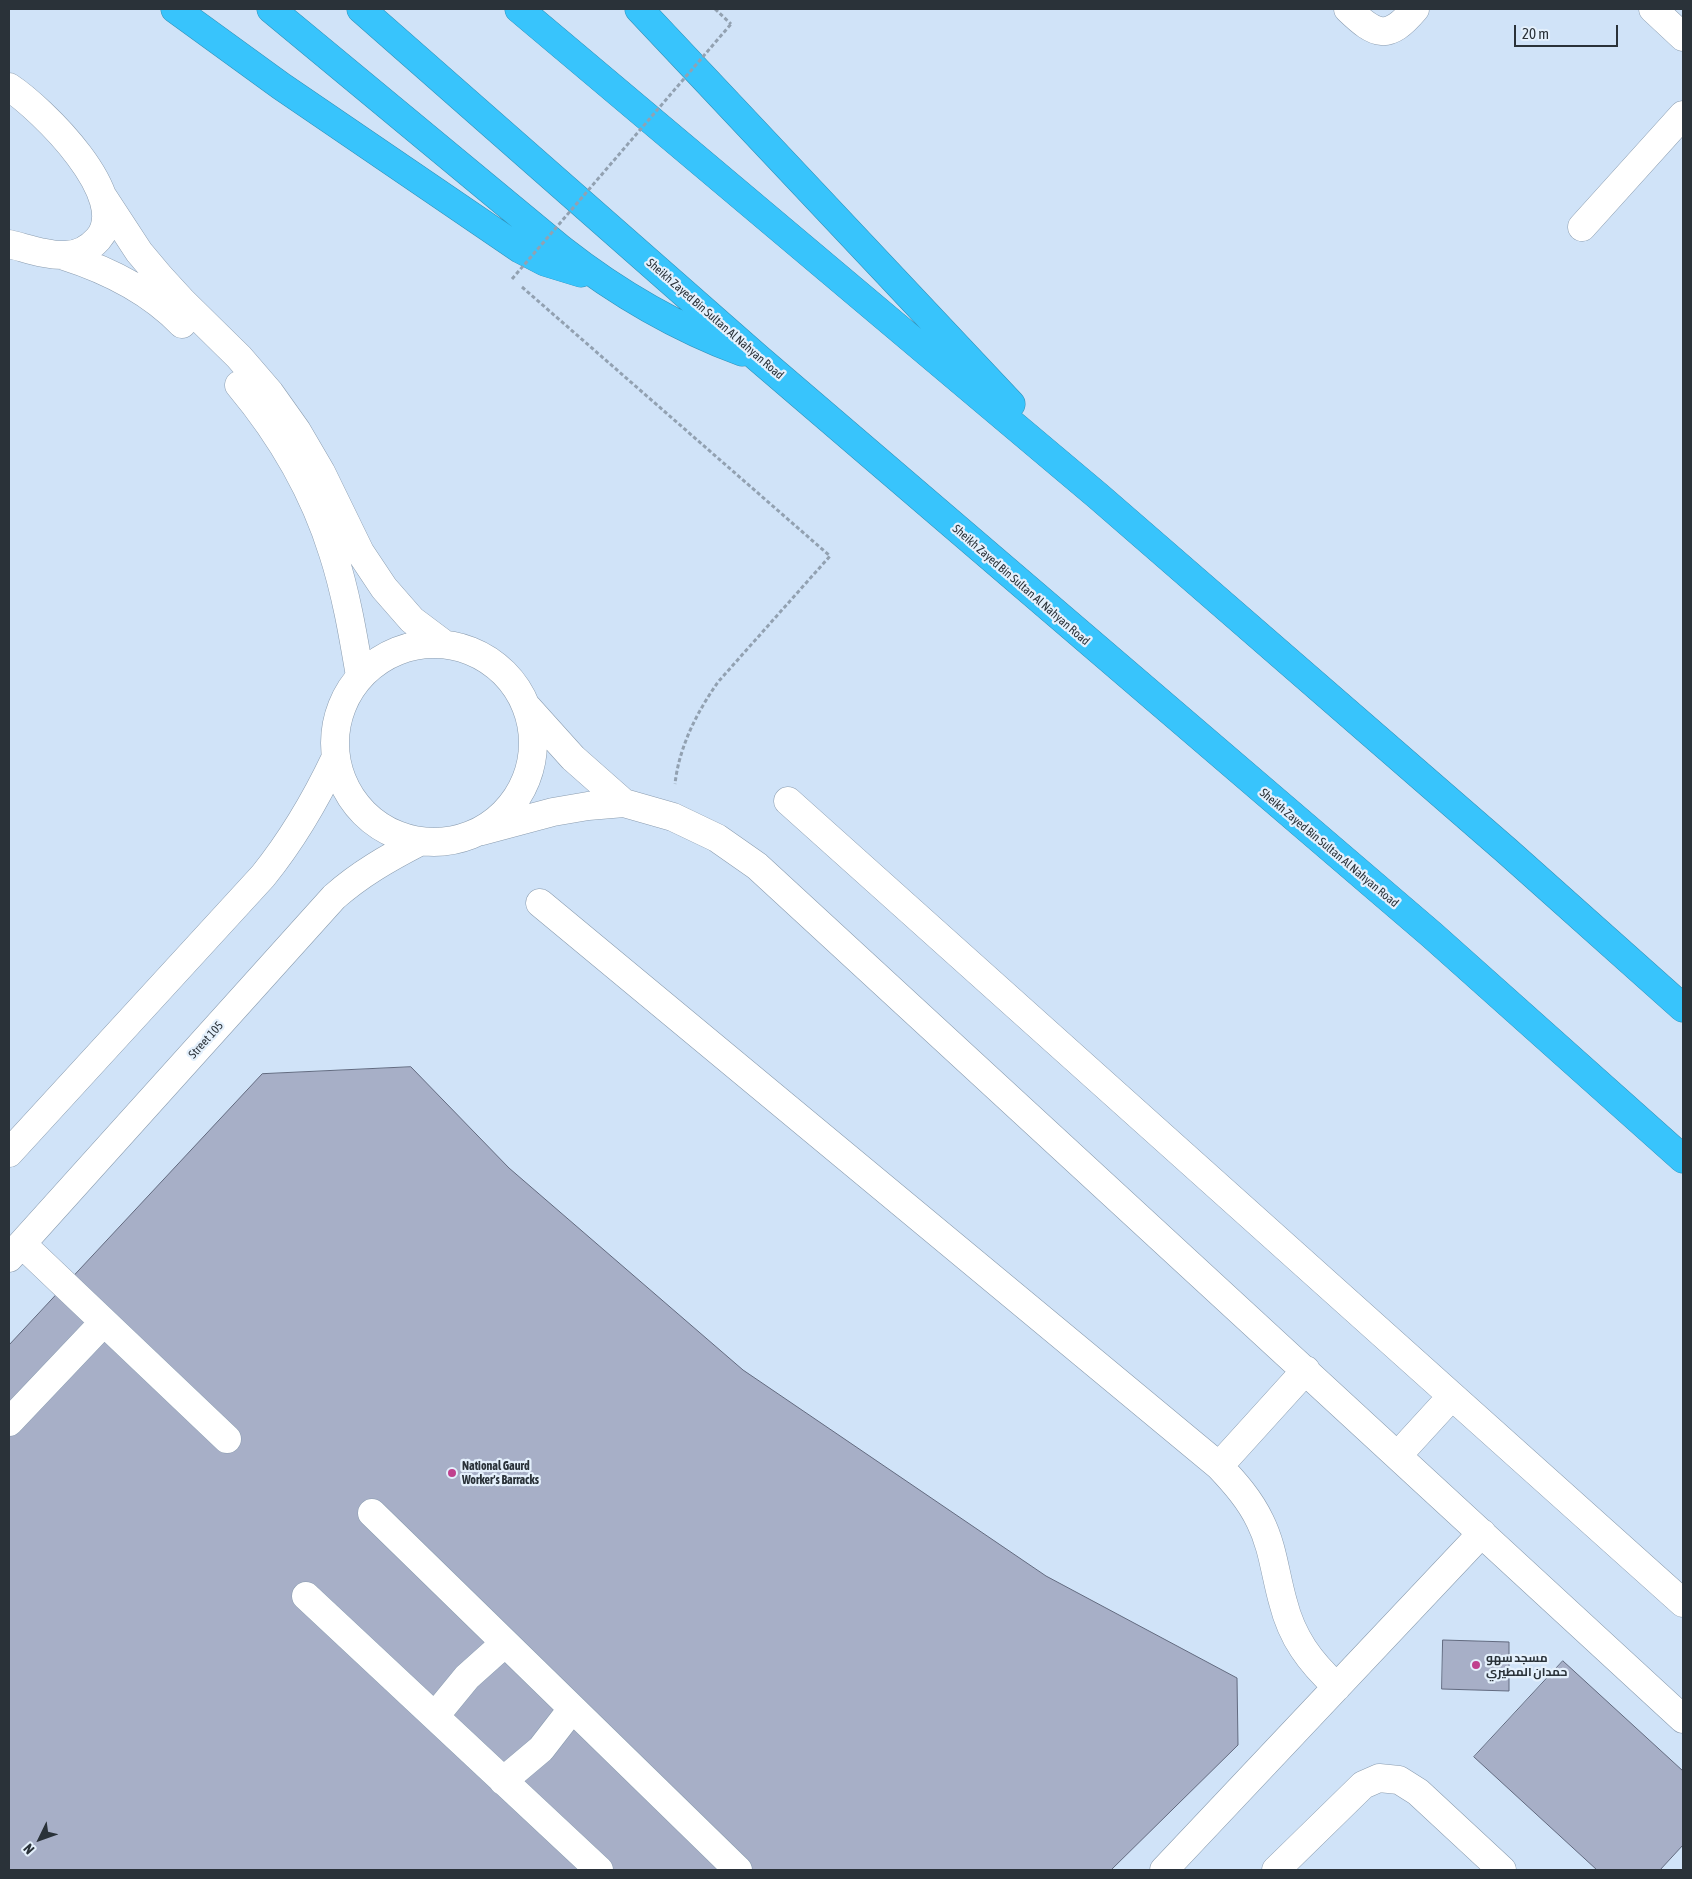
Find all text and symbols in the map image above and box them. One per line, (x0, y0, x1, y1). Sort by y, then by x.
scale bar (1517, 15, 1621, 47)
text: 20 m (1522, 25, 1549, 42)
street label: Sheikh Zayed Bin Sultan Al Nahyan Road (644, 256, 786, 382)
street label: Sheikh Zayed Bin Sultan Al Nahyan Road (950, 522, 1092, 648)
street label: Sheikh Zayed Bin Sultan Al Nahyan Road (1257, 786, 1401, 910)
street label: Street 105 (186, 1019, 226, 1061)
place label: National Gaurd Worker's Barracks (462, 1459, 539, 1487)
marker: National Gaurd Worker's Barracks (446, 1467, 458, 1479)
place label: مسجد سهو حمدان المطيري (1486, 1651, 1567, 1679)
marker: مسجد سهو حمدان المطيري (1470, 1659, 1482, 1671)
north arrow (15, 1814, 65, 1864)
text: N (20, 1841, 38, 1857)

